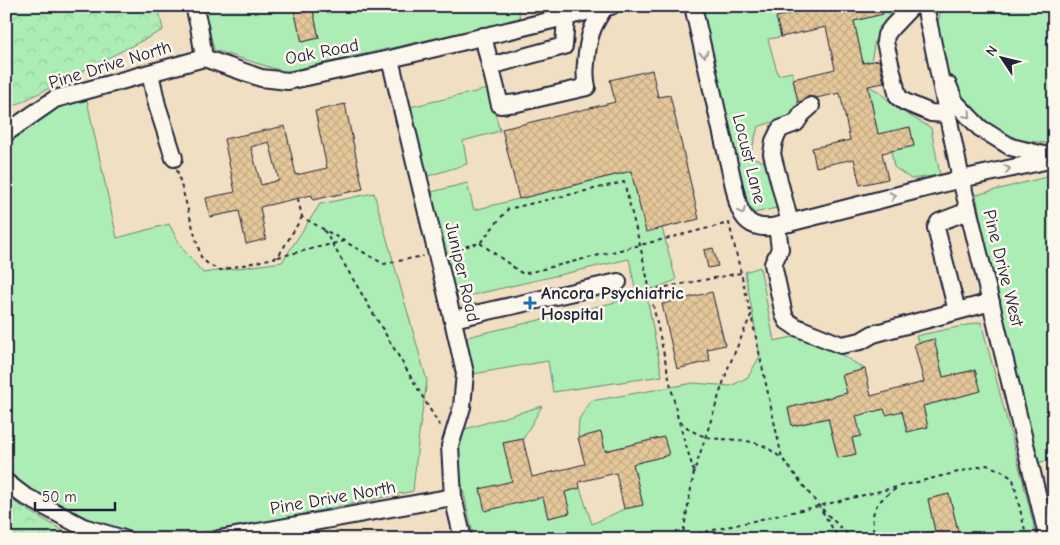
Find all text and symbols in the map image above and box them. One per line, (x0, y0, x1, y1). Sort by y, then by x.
north arrow (978, 32, 1028, 82)
street label: Oak Road (283, 35, 361, 69)
street label: Pine Drive North (46, 36, 174, 94)
text: N (982, 42, 1001, 59)
one-way arrow (698, 49, 709, 58)
one-way arrow (962, 110, 971, 119)
street label: Locust Lane (728, 112, 770, 206)
one-way arrow (1003, 164, 1012, 175)
one-way arrow (888, 192, 896, 202)
one-way arrow (735, 206, 745, 215)
street label: Pine Drive West (978, 207, 1028, 330)
street label: Juniper Road (440, 220, 484, 324)
place label: Ancora Psychiatric Hospital (541, 283, 684, 325)
marker: Ancora Psychiatric Hospital (523, 296, 537, 310)
street label: Pine Drive North (269, 477, 397, 519)
scale bar (35, 480, 115, 512)
text: 50 m (42, 488, 77, 506)

